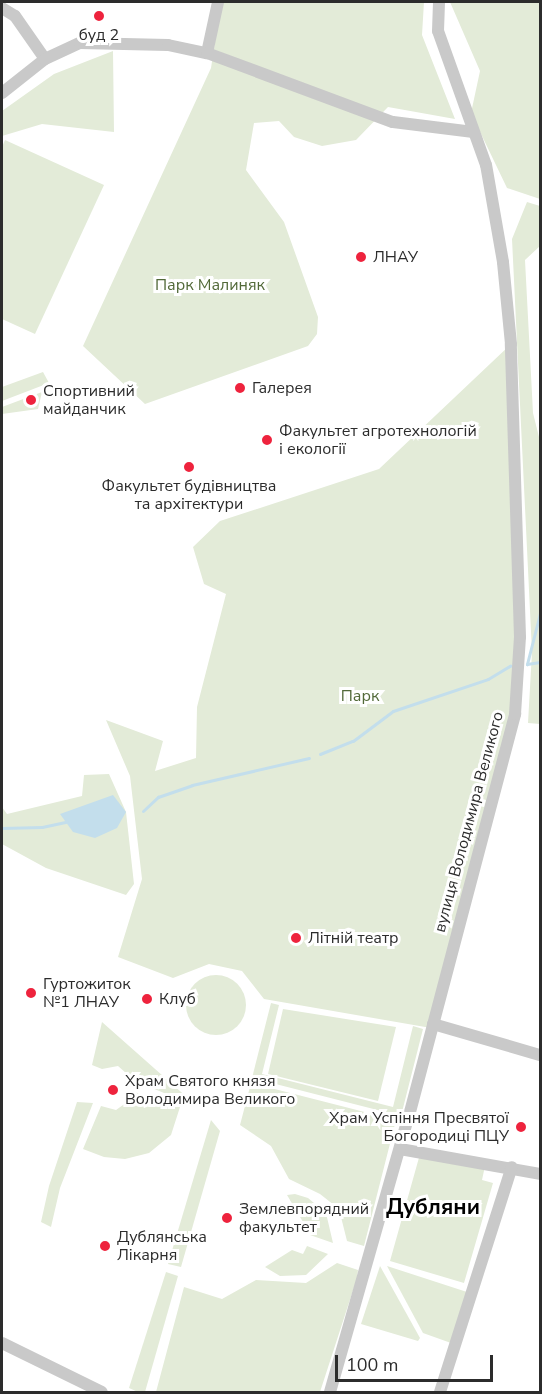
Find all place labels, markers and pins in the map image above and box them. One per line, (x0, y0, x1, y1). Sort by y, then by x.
marker: буд 2 (92, 9, 106, 23)
place label: буд 2 (79, 25, 119, 45)
place label: ЛНАУ (373, 247, 418, 267)
marker: ЛНАУ (354, 250, 368, 264)
place label: Галерея (252, 378, 312, 398)
place label: Спортивний майданчик (43, 381, 135, 419)
marker: Галерея (233, 381, 247, 395)
marker: Спортивний майданчик (24, 393, 38, 407)
place label: Факультет агротехнологій і екології (279, 421, 477, 459)
marker: Факультет агротехнологій і екології (260, 433, 274, 447)
marker: Факультет будівництва та архітектури (182, 460, 196, 474)
place label: Факультет будівництва та архітектури (102, 476, 276, 514)
place label: Літній театр (308, 928, 399, 948)
marker: Літній театр (289, 931, 303, 945)
place label: Гуртожиток №1 ЛНАУ (43, 974, 131, 1012)
marker: Гуртожиток №1 ЛНАУ (24, 986, 38, 1000)
place label: Клуб (159, 989, 196, 1009)
marker: Клуб (140, 992, 154, 1006)
place label: Храм Святого князя Володимира Великого (125, 1071, 295, 1109)
marker: Храм Святого князя Володимира Великого (106, 1083, 120, 1097)
place label: Храм Успіння Пресвятої Богородиці ПЦУ (329, 1108, 509, 1146)
marker: Храм Успіння Пресвятої Богородиці ПЦУ (514, 1120, 528, 1134)
place label: Землевпорядний факультет (239, 1199, 369, 1237)
marker: Землевпорядний факультет (220, 1211, 234, 1225)
place label: Дублянська Лікарня (117, 1227, 207, 1265)
marker: Дублянська Лікарня (98, 1239, 112, 1253)

